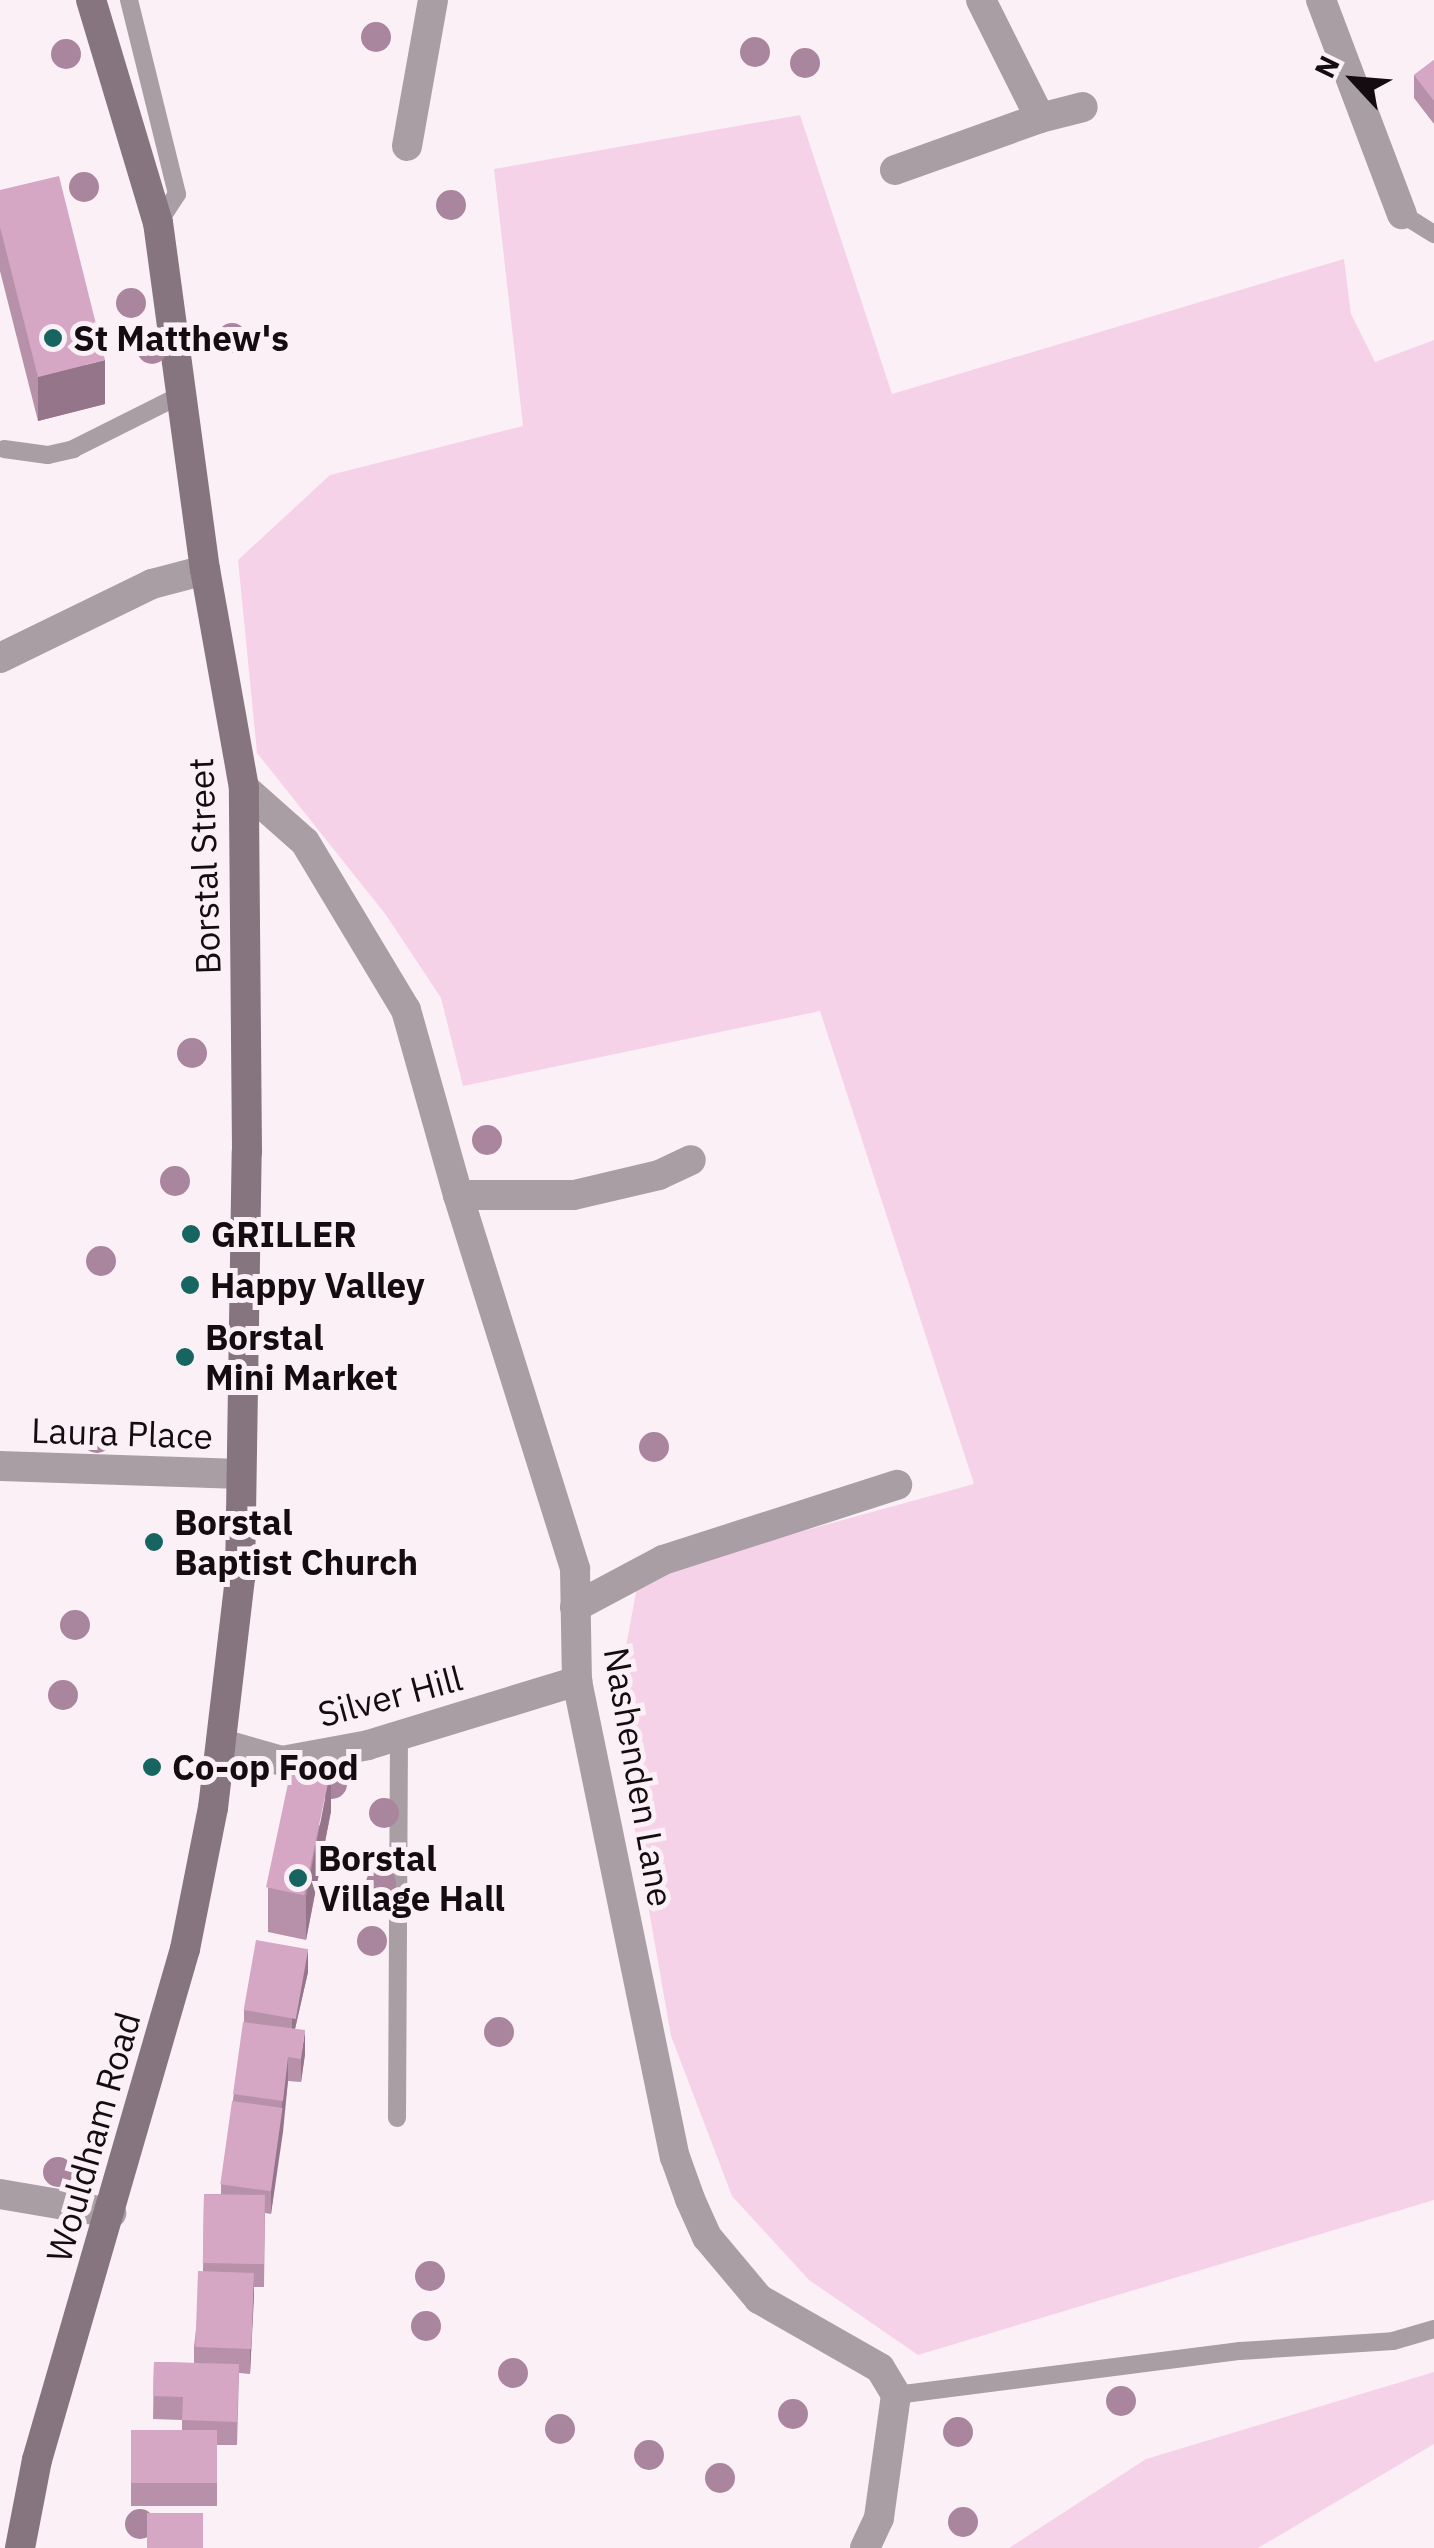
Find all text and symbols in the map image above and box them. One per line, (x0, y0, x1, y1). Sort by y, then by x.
north arrow (1304, 30, 1404, 130)
text: N (1306, 49, 1348, 84)
place label: St Matthew's (73, 317, 289, 359)
marker: St Matthew's (42, 327, 64, 349)
street label: Borstal Street (179, 757, 229, 975)
place label: GRILLER (211, 1213, 357, 1255)
marker: GRILLER (180, 1223, 202, 1245)
place label: Happy Valley (210, 1264, 425, 1306)
marker: Happy Valley (179, 1274, 201, 1296)
place label: Borstal Mini Market (205, 1316, 398, 1398)
marker: Borstal Mini Market (174, 1346, 196, 1368)
street label: Laura Place (30, 1409, 214, 1457)
place label: Borstal Baptist Church (174, 1501, 418, 1583)
marker: Borstal Baptist Church (143, 1531, 165, 1553)
street label: Nashenden Lane (596, 1644, 682, 1910)
street label: Silver Hill (313, 1657, 467, 1735)
place label: Co-op Food (172, 1746, 359, 1788)
marker: Co-op Food (141, 1756, 163, 1778)
place label: Borstal Village Hall (318, 1837, 505, 1919)
marker: Borstal Village Hall (287, 1867, 309, 1889)
street label: Wouldham Road (37, 2007, 149, 2267)

